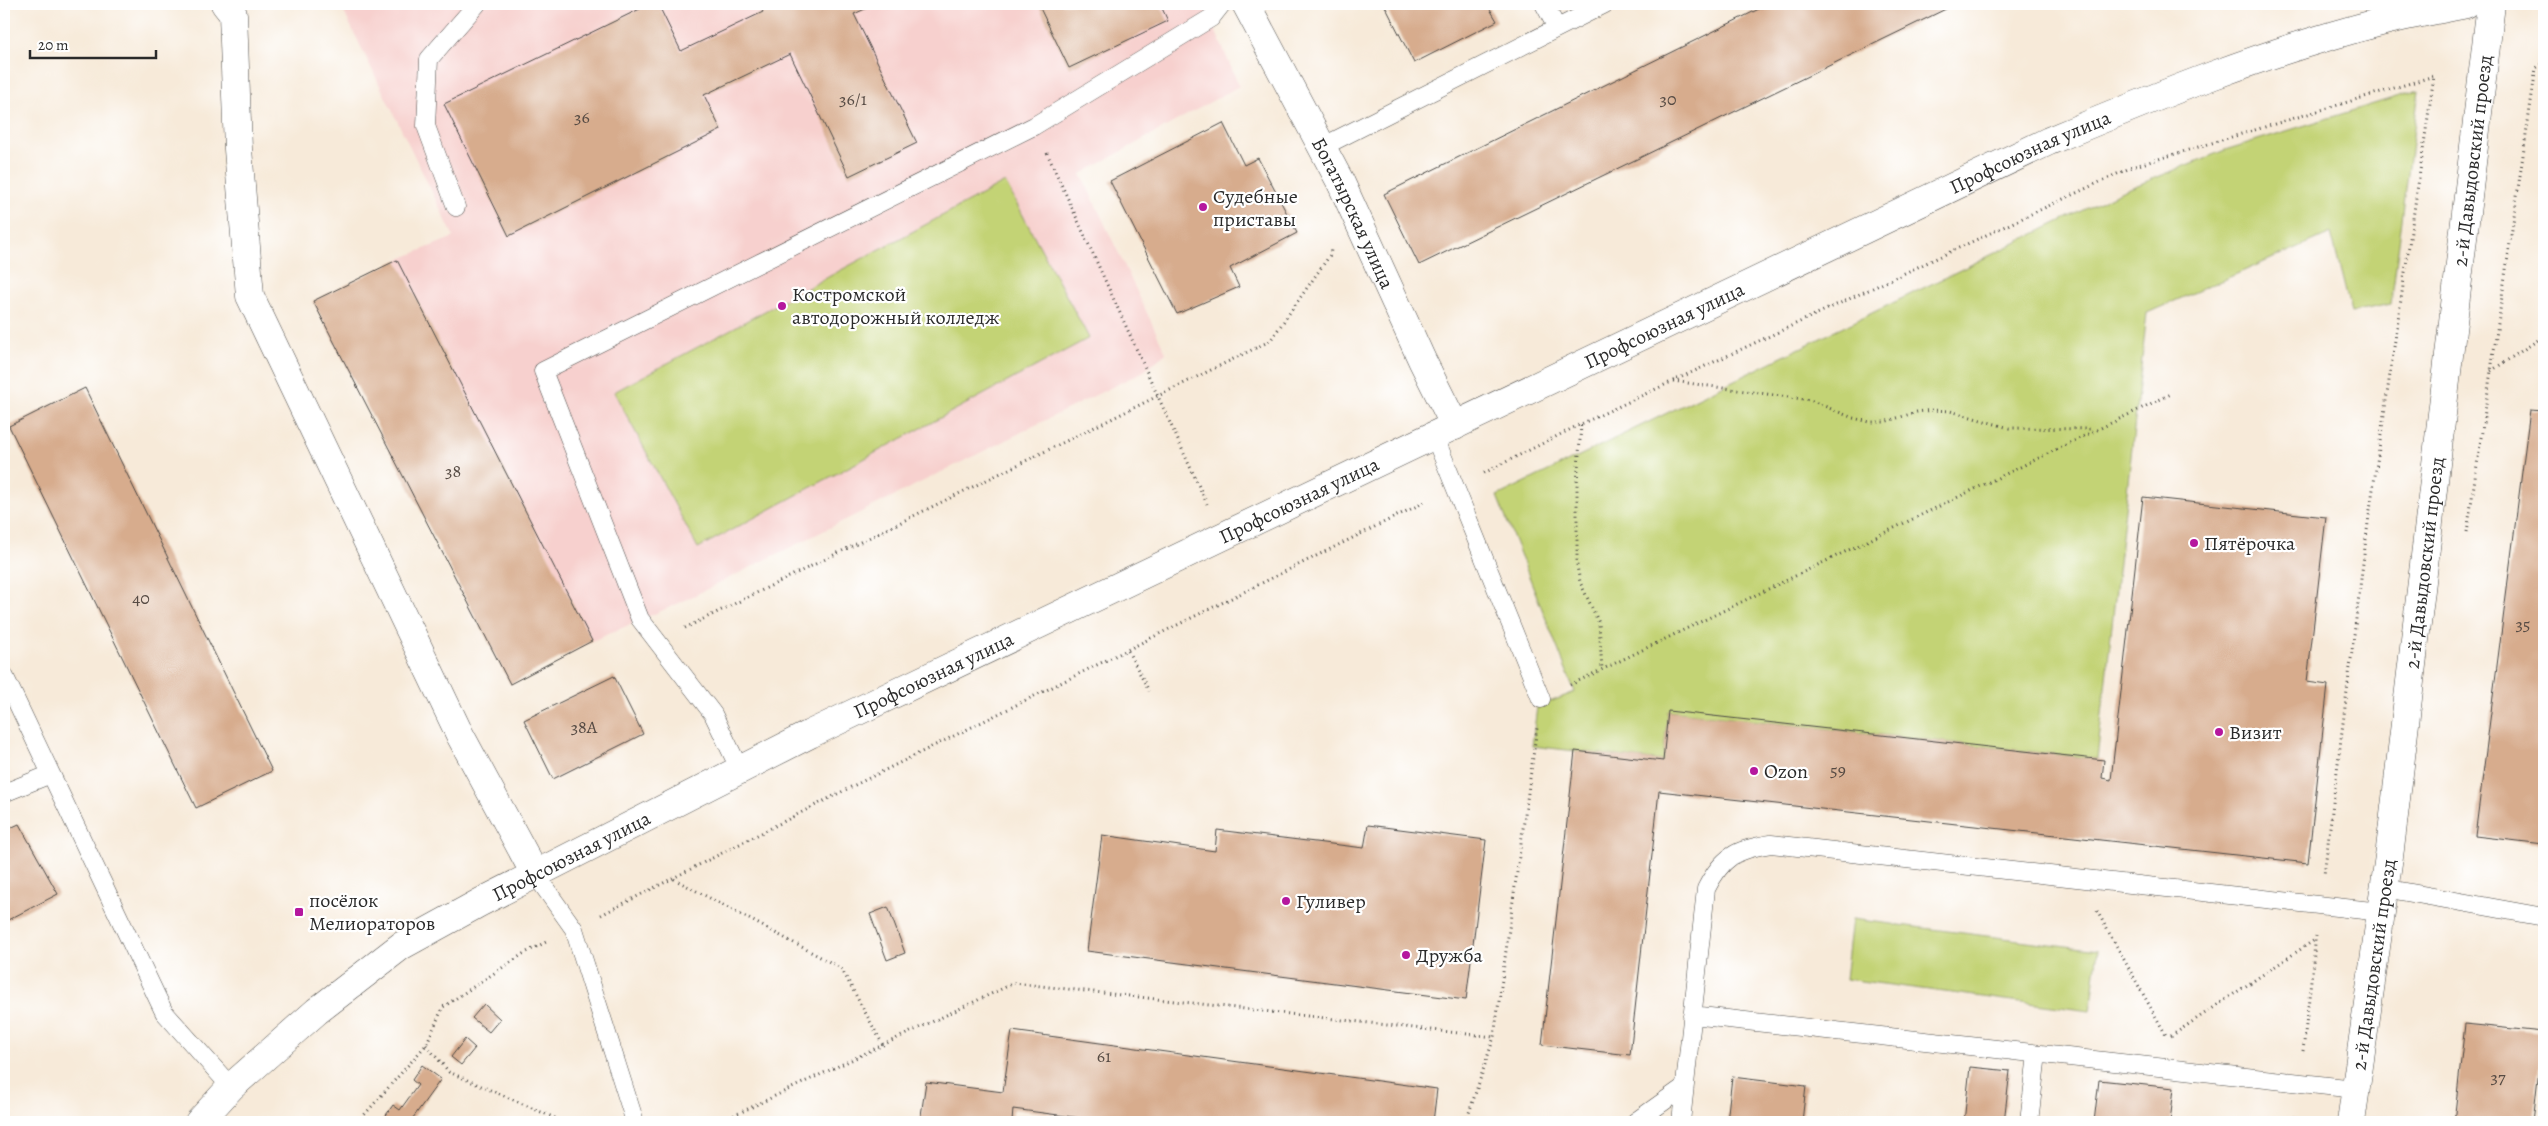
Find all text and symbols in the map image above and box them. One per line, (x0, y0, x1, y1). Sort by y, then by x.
scale bar (30, 28, 156, 60)
text: 20 m (38, 35, 69, 55)
street label: 2-й Давыдовский проезд (2446, 53, 2498, 268)
house number: 36/1 (839, 87, 867, 111)
house number: 30 (1659, 87, 1677, 111)
street label: Профсоюзная улица (1945, 103, 2115, 200)
house number: 36 (574, 105, 590, 129)
street label: Богатырская улица (1306, 132, 1401, 294)
place label: Судебные приставы (1213, 183, 1298, 233)
marker: Судебные приставы (1197, 201, 1209, 213)
street label: Профсоюзная улица (1580, 275, 1749, 375)
place label: Костромской автодорожный колледж (792, 281, 1000, 331)
marker: Костромской автодорожный колледж (776, 300, 788, 312)
street label: Профсоюзная улица (1214, 450, 1384, 550)
street label: 2-й Давыдовский проезд (2398, 455, 2450, 670)
house number: 38 (445, 459, 461, 483)
place label: Пятёрочка (2204, 530, 2296, 557)
marker: Пятёрочка (2188, 537, 2200, 549)
house number: 40 (132, 586, 150, 610)
house number: 35 (2515, 612, 2531, 636)
street label: Профсоюзная улица (849, 625, 1019, 725)
house number: 38А (571, 715, 598, 739)
place label: Визит (2229, 719, 2282, 746)
marker: Визит (2213, 726, 2225, 738)
place label: Ozon (1764, 758, 1808, 785)
house number: 59 (1830, 758, 1846, 782)
marker: Ozon (1748, 765, 1760, 777)
street label: Профсоюзная улица (487, 804, 656, 908)
street label: 2-й Давыдовский проезд (2345, 857, 2402, 1072)
place label: посёлок Мелиораторов (309, 887, 435, 937)
place label: Гуливер (1296, 888, 1366, 915)
marker: Гуливер (1280, 895, 1292, 907)
marker: посёлок Мелиораторов (293, 906, 305, 918)
place label: Дружба (1416, 942, 1484, 969)
marker: Дружба (1400, 949, 1412, 961)
house number: 61 (1097, 1044, 1111, 1068)
house number: 37 (2490, 1065, 2506, 1089)

